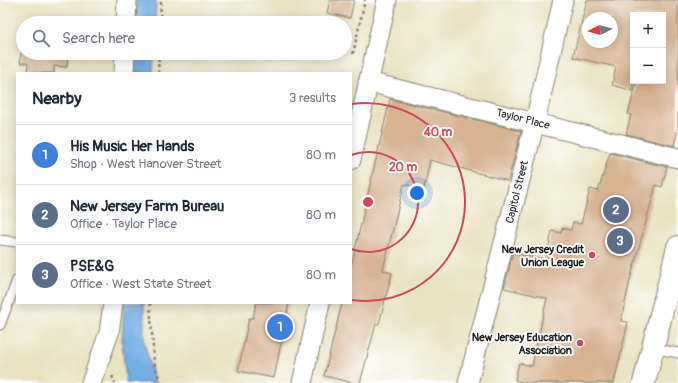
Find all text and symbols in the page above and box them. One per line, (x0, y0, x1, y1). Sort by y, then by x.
north arrow (582, 12, 618, 48)
map controls (630, 12, 666, 84)
button: + (630, 12, 666, 48)
search box (16, 16, 352, 60)
icon: search (30, 27, 52, 49)
text: Search here (62, 29, 135, 48)
button: − (630, 48, 666, 84)
text: Nearby (32, 88, 81, 109)
text: 3 results (289, 90, 336, 106)
street label: Taylor Place (495, 106, 552, 132)
text: 40 m (423, 125, 453, 140)
text: His Music Her Hands (70, 137, 194, 156)
text: 1 (42, 147, 48, 163)
text: 80 m (306, 147, 336, 163)
text: Shop · West Hanover Street (70, 156, 222, 172)
street label: Capitol Street (503, 159, 531, 225)
text: 20 m (389, 160, 417, 175)
your location (407, 183, 427, 203)
centre of rings (361, 195, 375, 209)
pin: 2 (603, 195, 629, 225)
text: New Jersey Farm Bureau (70, 197, 224, 216)
text: 2 (41, 207, 49, 223)
text: 80 m (306, 207, 336, 223)
text: Office · Taylor Place (70, 216, 177, 232)
pin: 3 (607, 226, 633, 256)
place label: New Jersey Credit Union League (502, 243, 585, 269)
marker: New Jersey Credit Union League (587, 250, 597, 260)
text: PSE&G (70, 257, 114, 276)
text: 3 (41, 267, 49, 283)
text: 80 m (306, 267, 336, 283)
text: Office · West State Street (70, 276, 212, 292)
pin: 1 (267, 312, 293, 342)
place label: New Jersey Education Association (472, 331, 572, 357)
marker: New Jersey Education Association (575, 338, 585, 348)

